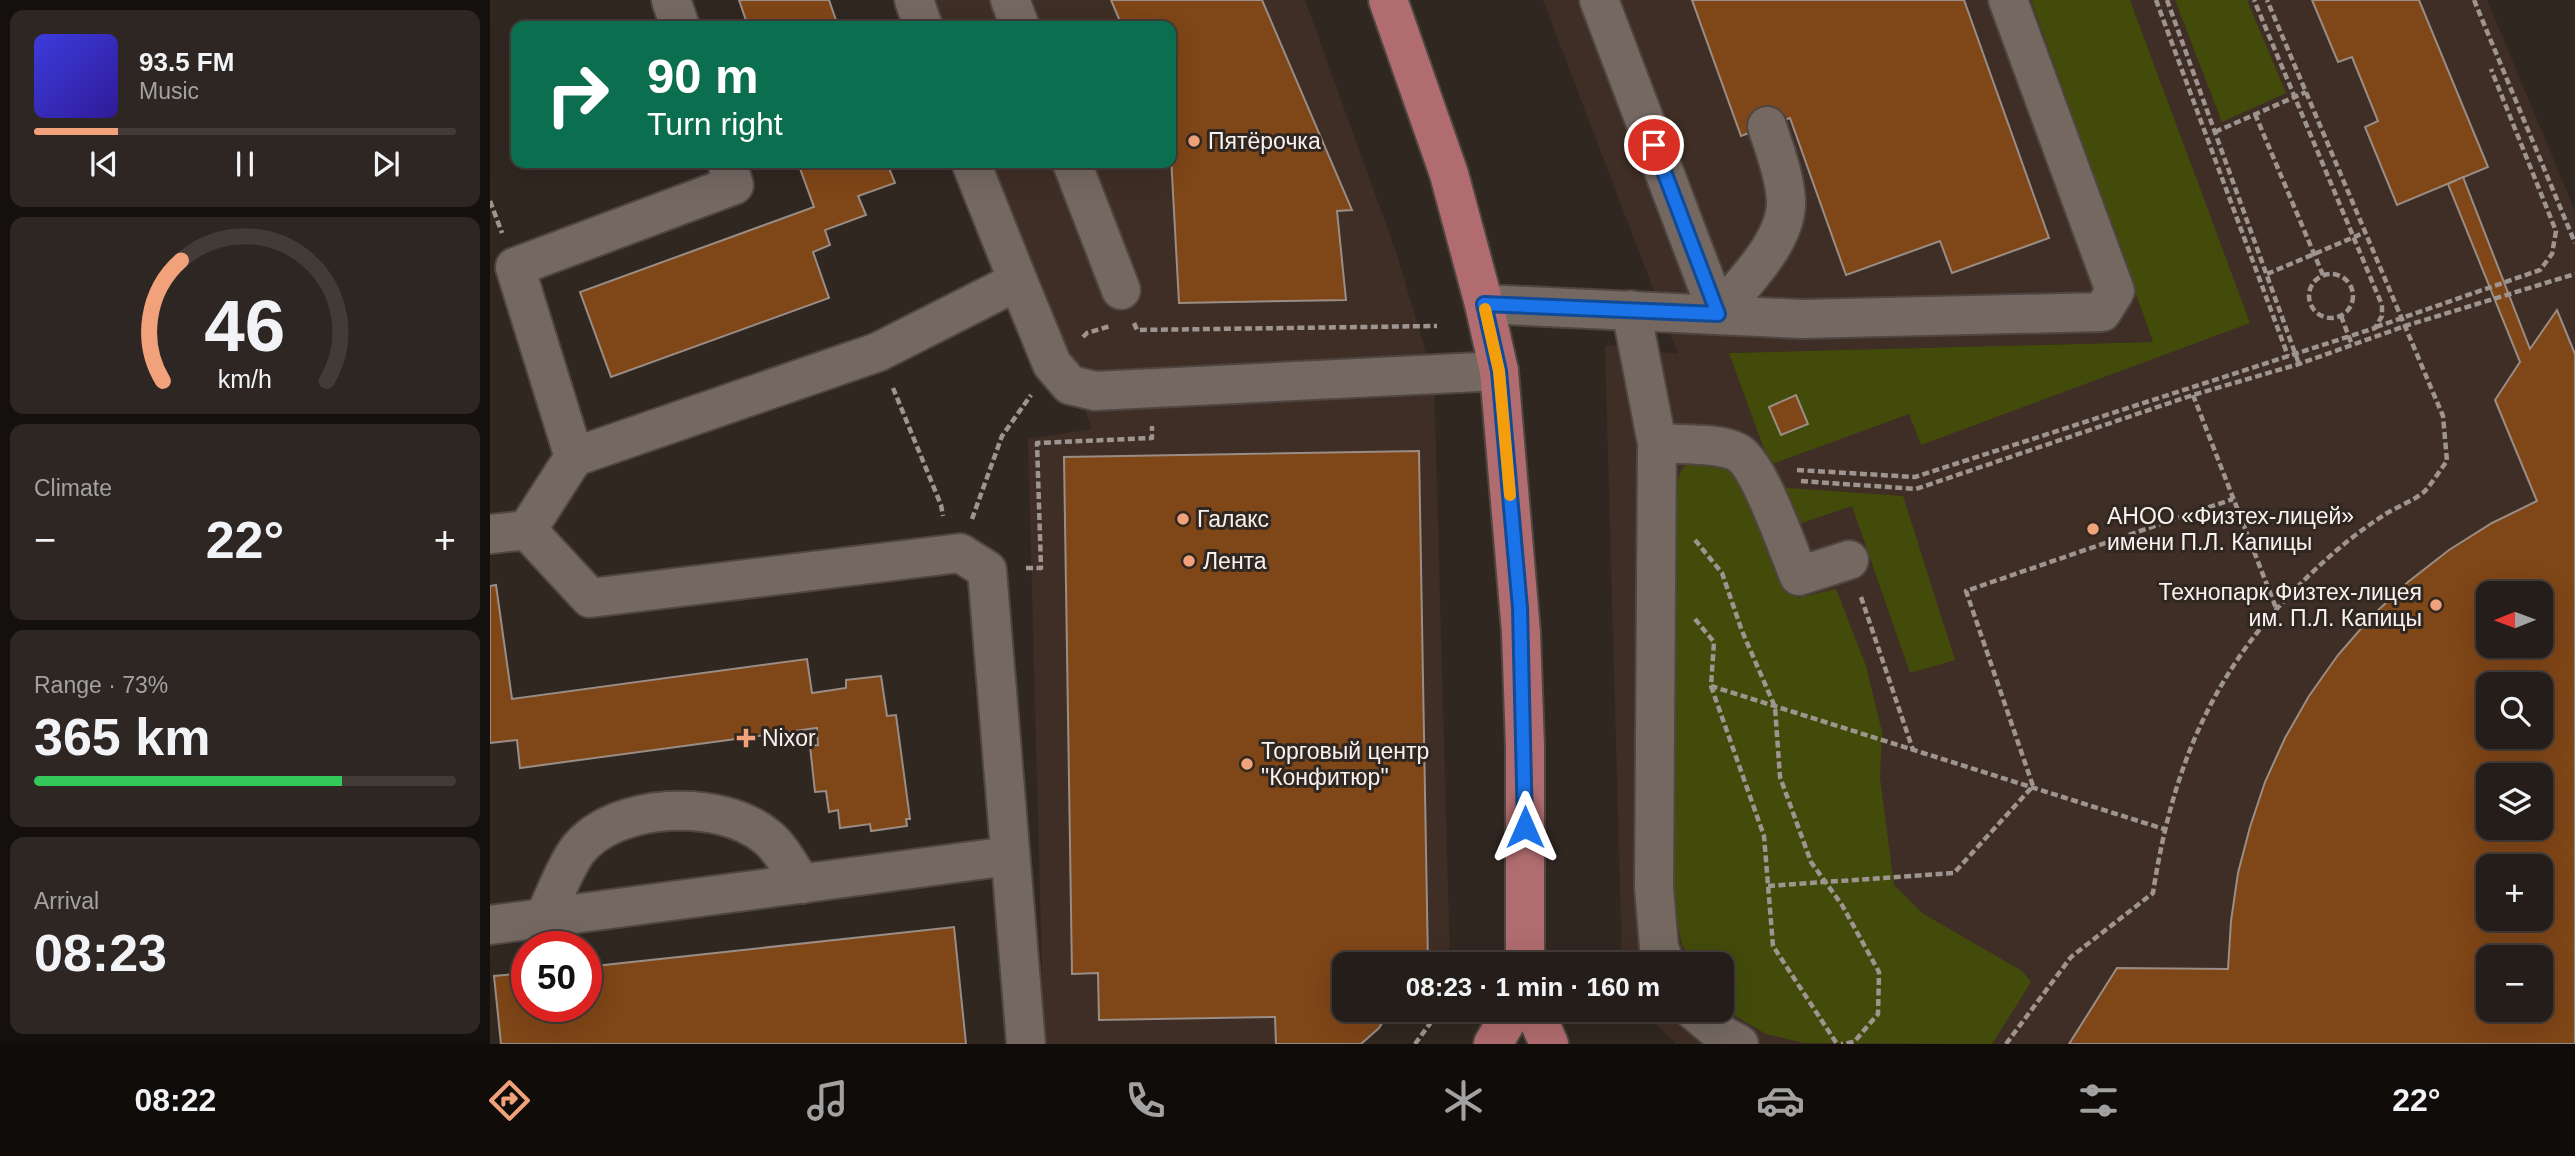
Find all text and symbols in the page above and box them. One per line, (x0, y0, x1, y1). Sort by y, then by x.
text: 93.5 FM (139, 47, 234, 77)
icon: right (532, 49, 623, 140)
text: 90 m (647, 49, 759, 103)
text: Music (139, 78, 199, 104)
text: Turn right (647, 106, 783, 142)
pin (1624, 115, 1684, 175)
icon: arrive (1635, 126, 1673, 164)
place label: Пятёрочка (1208, 128, 1321, 154)
marker: Пятёрочка (1186, 133, 1202, 149)
icon: previous (85, 145, 123, 183)
icon: pause (226, 145, 264, 183)
icon: next (367, 145, 405, 183)
text: 46 (205, 286, 285, 367)
text: km/h (218, 365, 272, 393)
text: Climate (34, 475, 112, 501)
place label: АНОО «Физтех-лицей» имени П.Л. Капицы (2107, 503, 2354, 555)
place label: Галакс (1197, 506, 1269, 532)
text: 22° (206, 511, 284, 569)
marker: Галакс (1175, 511, 1191, 527)
text: − (34, 519, 56, 561)
text: + (434, 519, 456, 561)
marker: АНОО «Физтех-лицей» имени П.Л. Капицы (2085, 521, 2101, 537)
place label: Лента (1203, 548, 1267, 574)
marker: Лента (1181, 553, 1197, 569)
place label: Технопарк Физтех-лицея им. П.Л. Капицы (2158, 579, 2422, 631)
north arrow (2476, 581, 2553, 658)
map controls (2476, 581, 2553, 1022)
marker: Технопарк Физтех-лицея им. П.Л. Капицы (2428, 597, 2444, 613)
text: Range · 73% (34, 672, 168, 698)
button: search (2476, 672, 2553, 749)
text: 365 km (34, 708, 210, 766)
place label: Nixor (762, 725, 816, 751)
marker: Nixor (736, 728, 756, 748)
place label: Торговый центр "Конфитюр" (1261, 738, 1429, 790)
marker: Торговый центр "Конфитюр" (1239, 756, 1255, 772)
button: layers (2476, 763, 2553, 840)
position arrow (1488, 790, 1562, 864)
button: + (2476, 854, 2553, 931)
text: Arrival (34, 888, 99, 914)
text: 08:23 (34, 924, 167, 982)
speed limit sign: 50 (511, 931, 602, 1022)
button: − (2476, 945, 2553, 1022)
text: 08:23 · 1 min · 160 m (1406, 972, 1660, 1002)
icon: directions (485, 1076, 534, 1125)
icon: music (803, 1076, 852, 1125)
icon: phone (1121, 1076, 1170, 1125)
icon: climate (1439, 1076, 1488, 1125)
icon: car (1756, 1076, 1805, 1125)
icon: filters (2074, 1076, 2123, 1125)
text: 08:22 (134, 1082, 216, 1118)
text: 22° (2392, 1082, 2441, 1118)

